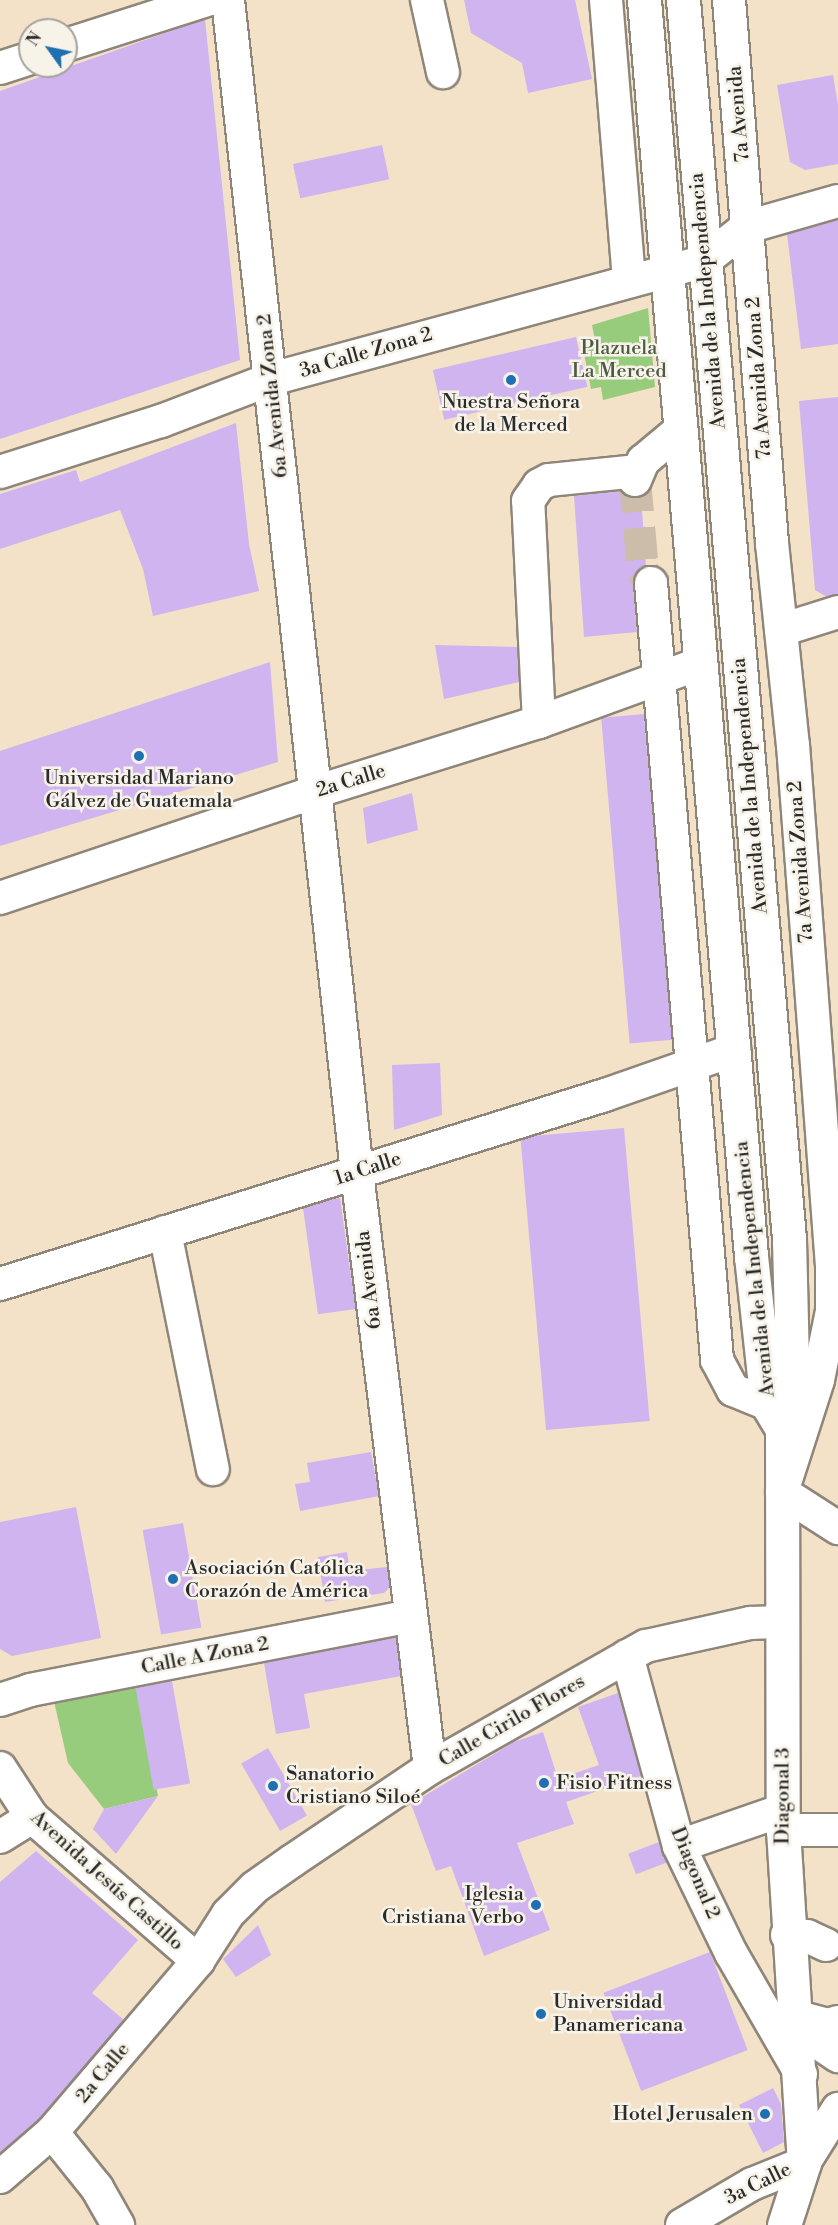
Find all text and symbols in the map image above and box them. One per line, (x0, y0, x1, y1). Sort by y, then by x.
north arrow (18, 18, 78, 78)
text: N (23, 29, 46, 50)
street label: 7a Avenida (723, 65, 755, 163)
street label: Avenida de la Independencia (685, 172, 731, 430)
street label: 7a Avenida Zona 2 (741, 296, 777, 460)
street label: 6a Avenida Zona 2 (252, 313, 294, 479)
street label: 3a Calle Zona 2 (297, 323, 435, 383)
park label: Plazuela La Merced (571, 337, 667, 384)
marker: Nuestra Señora de la Merced (504, 373, 518, 387)
place label: Nuestra Señora de la Merced (442, 390, 580, 437)
street label: Avenida de la Independencia (727, 657, 773, 915)
marker: Universidad Mariano Gálvez de Guatemala (132, 749, 146, 763)
street label: 2a Calle (313, 759, 389, 803)
place label: Universidad Mariano Gálvez de Guatemala (44, 766, 234, 813)
street label: 7a Avenida Zona 2 (783, 780, 819, 944)
street label: Avenida de la Independencia (730, 1140, 780, 1398)
street label: 1a Calle (332, 1147, 404, 1191)
street label: 6a Avenida (351, 1229, 387, 1331)
place label: Asociación Católica Corazón de América (185, 1556, 368, 1603)
marker: Asociación Católica Corazón de América (166, 1572, 180, 1586)
street label: Calle A Zona 2 (139, 1632, 271, 1680)
street label: Calle Cirilo Flores (435, 1669, 589, 1773)
street label: Diagonal 3 (771, 1748, 795, 1844)
place label: Sanatorio Cristiano Siloé (286, 1762, 421, 1809)
place label: Fisio Fitness (556, 1771, 672, 1795)
marker: Fisio Fitness (537, 1776, 551, 1790)
marker: Sanatorio Cristiano Siloé (264, 1777, 282, 1795)
street label: Avenida Jesús Castillo (25, 1806, 189, 1956)
street label: Diagonal 2 (665, 1824, 725, 1922)
place label: Iglesia Cristiana Verbo (382, 1882, 524, 1929)
marker: Iglesia Cristiana Verbo (529, 1898, 543, 1912)
place label: Universidad Panamericana (553, 1990, 683, 2037)
marker: Universidad Panamericana (534, 2007, 548, 2021)
street label: 2a Calle (71, 2038, 135, 2108)
place label: Hotel Jerusalen (613, 2102, 753, 2126)
marker: Hotel Jerusalen (758, 2107, 772, 2121)
street label: 3a Calle (721, 2158, 795, 2210)

